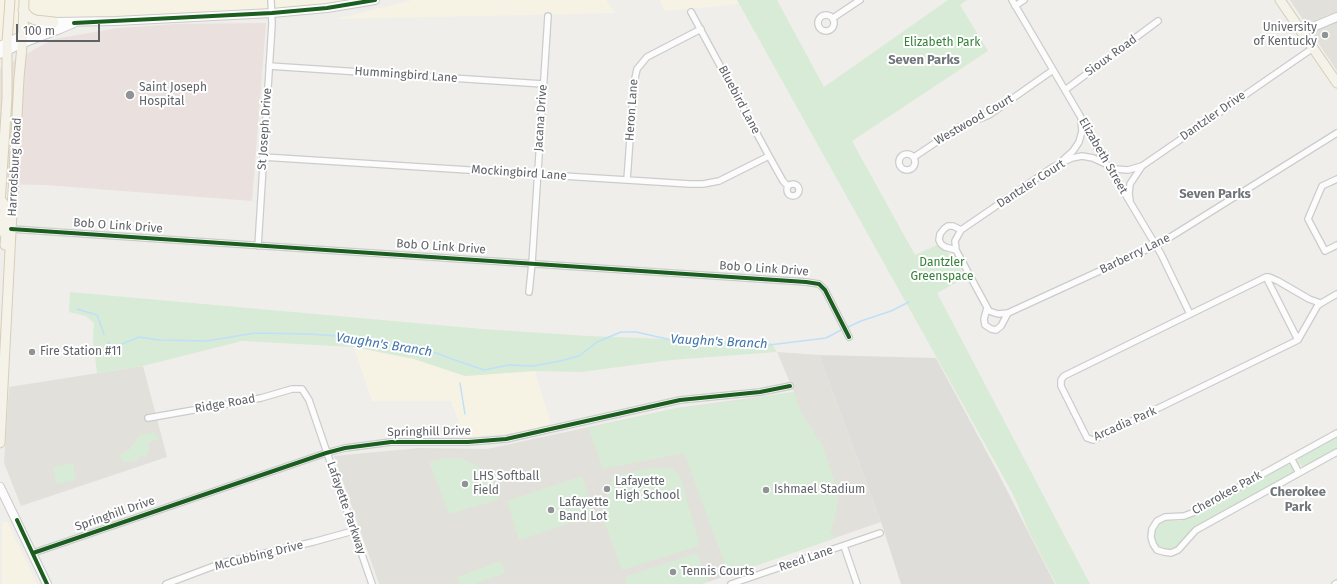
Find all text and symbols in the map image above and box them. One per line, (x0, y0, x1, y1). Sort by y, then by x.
scale bar (18, 16, 102, 42)
place label: University of Kentucky (1253, 21, 1317, 49)
text: 100 m (23, 24, 55, 38)
marker: University of Kentucky (1320, 30, 1330, 40)
street label: Sioux Road (1082, 32, 1140, 80)
park label: Elizabeth Park (904, 36, 980, 50)
district label: Seven Parks (888, 52, 960, 68)
street label: Bluebird Lane (715, 63, 763, 137)
street label: Hummingbird Lane (354, 64, 458, 86)
street label: Heron Lane (623, 78, 641, 142)
place label: Saint Joseph Hospital (139, 81, 207, 109)
street label: Jacana Drive (531, 84, 551, 152)
street label: St Joseph Drive (255, 87, 275, 171)
street label: Dantzler Drive (1177, 88, 1249, 144)
marker: Saint Joseph Hospital (124, 89, 136, 101)
street label: Westwood Court (932, 92, 1016, 148)
street label: Elizabeth Street (1075, 115, 1131, 197)
street label: Harrodsburg Road (5, 117, 25, 217)
street label: Dantzler Court (994, 157, 1068, 211)
street label: Mockingbird Lane (471, 162, 567, 184)
district label: Seven Parks (1179, 186, 1251, 202)
street label: Bob O Link Drive (73, 216, 163, 236)
street label: Barberry Lane (1097, 231, 1173, 277)
street label: Bob O Link Drive (396, 237, 486, 257)
park label: Dantzler Greenspace (910, 256, 974, 284)
street label: Bob O Link Drive (719, 259, 809, 279)
water label: Vaughn's Branch (335, 330, 433, 360)
water label: Vaughn's Branch (670, 332, 768, 352)
place label: Fire Station #11 (40, 345, 122, 359)
marker: Fire Station #11 (27, 347, 37, 357)
street label: Ridge Road (194, 392, 256, 416)
street label: Arcadia Park (1091, 404, 1159, 444)
street label: Springhill Drive (387, 424, 471, 440)
street label: Lafayette Parkway (323, 460, 369, 556)
street label: Cherokee Park (1190, 468, 1264, 518)
place label: LHS Softball Field (473, 470, 539, 498)
place label: Lafayette High School (615, 475, 680, 503)
marker: LHS Softball Field (460, 479, 470, 489)
place label: Ishmael Stadium (774, 483, 865, 497)
marker: Lafayette High School (602, 484, 612, 494)
district label: Cherokee Park (1270, 484, 1326, 515)
marker: Ishmael Stadium (761, 485, 771, 495)
street label: Springhill Drive (73, 494, 157, 534)
place label: Lafayette Band Lot (559, 496, 609, 524)
marker: Lafayette Band Lot (546, 505, 556, 515)
street label: McCubbing Drive (213, 538, 305, 574)
street label: Reed Lane (777, 543, 835, 575)
place label: Tennis Courts (681, 565, 754, 579)
marker: Tennis Courts (668, 567, 678, 577)

